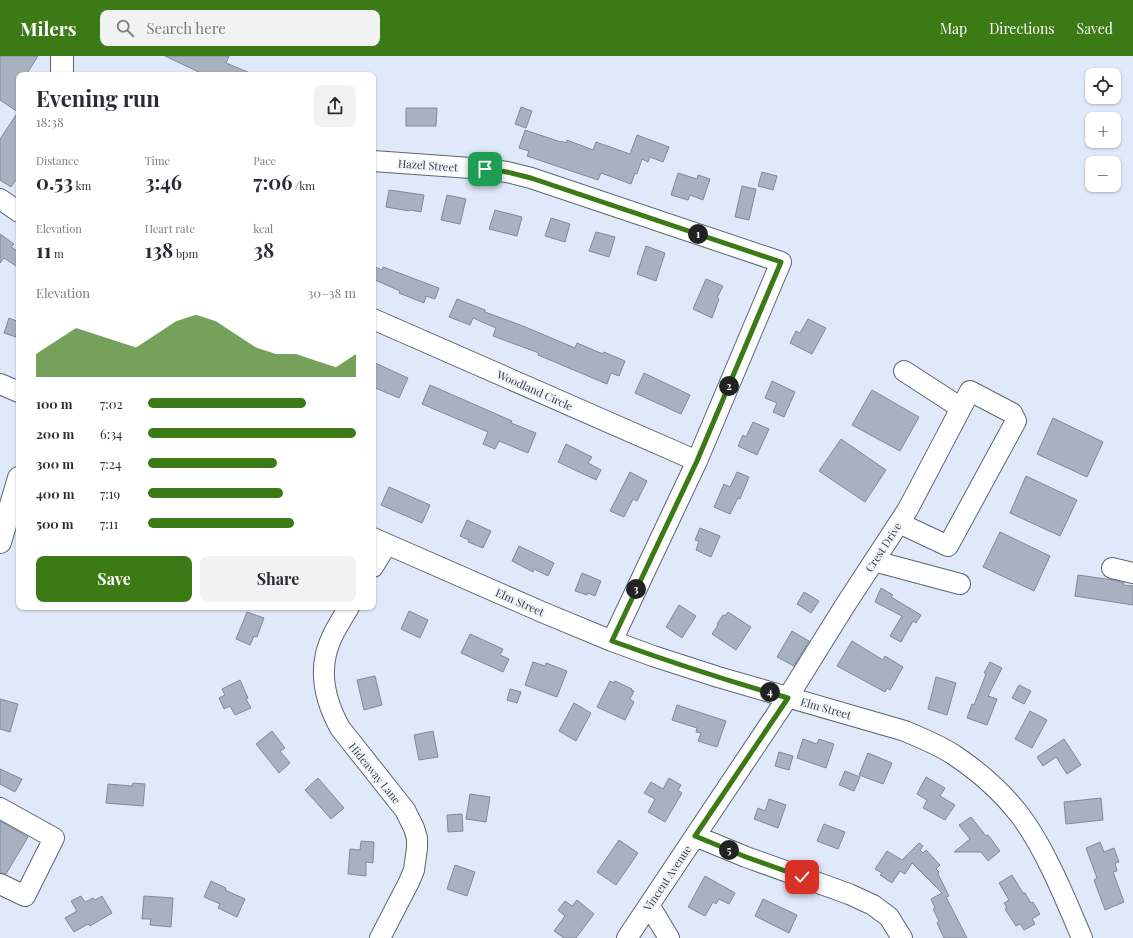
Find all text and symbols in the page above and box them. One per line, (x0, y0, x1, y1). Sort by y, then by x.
search box (100, 10, 380, 46)
text: Milers (20, 15, 76, 41)
icon: search (114, 17, 136, 39)
text: Search here (146, 18, 226, 38)
text: Map (940, 19, 967, 38)
text: Directions (989, 19, 1055, 38)
text: Saved (1077, 19, 1113, 38)
map controls (1085, 68, 1121, 192)
button: locate (1085, 68, 1121, 104)
text: Evening run (36, 83, 160, 113)
button: share (314, 85, 356, 127)
button: + (1085, 112, 1121, 148)
text: 18:38 (36, 113, 64, 130)
pin (468, 152, 502, 186)
text: Distance (36, 153, 79, 168)
text: Time (145, 153, 170, 168)
text: Pace (253, 153, 276, 168)
street label: Hazel Street (398, 155, 459, 175)
button: − (1085, 156, 1121, 192)
icon: arrive (474, 158, 496, 180)
text: 0.53 (36, 168, 73, 195)
text: 3:46 (145, 168, 182, 195)
text: 7:06 (253, 168, 292, 195)
text: km (73, 178, 91, 193)
text: /km (292, 178, 315, 193)
text: Elevation (36, 221, 82, 236)
text: Heart rate (145, 221, 195, 236)
text: kcal (253, 221, 273, 236)
pin: 1 (688, 224, 708, 244)
text: 1 (696, 226, 700, 241)
text: 11 (36, 236, 51, 263)
text: 138 (145, 236, 173, 263)
text: 38 (253, 236, 274, 263)
text: m (51, 246, 64, 261)
text: bpm (173, 246, 198, 261)
text: Elevation (36, 284, 90, 301)
text: 30–38 m (308, 284, 356, 301)
street label: Woodland Circle (494, 366, 576, 414)
pin: 2 (719, 376, 739, 396)
text: 2 (726, 378, 732, 393)
text: 100 m (36, 395, 73, 412)
text: 7:02 (100, 395, 123, 412)
text: 200 m (36, 425, 74, 442)
text: 6:34 (100, 425, 122, 442)
text: 300 m (36, 455, 74, 472)
text: 7:24 (100, 455, 121, 472)
text: 400 m (36, 485, 74, 502)
text: 7:19 (100, 485, 120, 502)
text: 500 m (36, 515, 74, 532)
text: 7:11 (100, 515, 118, 532)
street label: Crest Drive (861, 519, 905, 575)
button: Save (36, 556, 192, 602)
button: Share (200, 556, 356, 602)
pin: 3 (626, 579, 646, 599)
text: 3 (633, 581, 639, 596)
street label: Elm Street (493, 585, 547, 619)
pin: 4 (760, 682, 780, 702)
text: 4 (767, 684, 773, 699)
street label: Elm Street (799, 694, 853, 722)
street label: Hideaway Lane (346, 739, 405, 807)
pin: 5 (719, 840, 739, 860)
street label: Vincent Avenue (639, 842, 695, 915)
text: 5 (726, 842, 732, 857)
pin (785, 860, 819, 894)
icon: check (791, 866, 813, 888)

